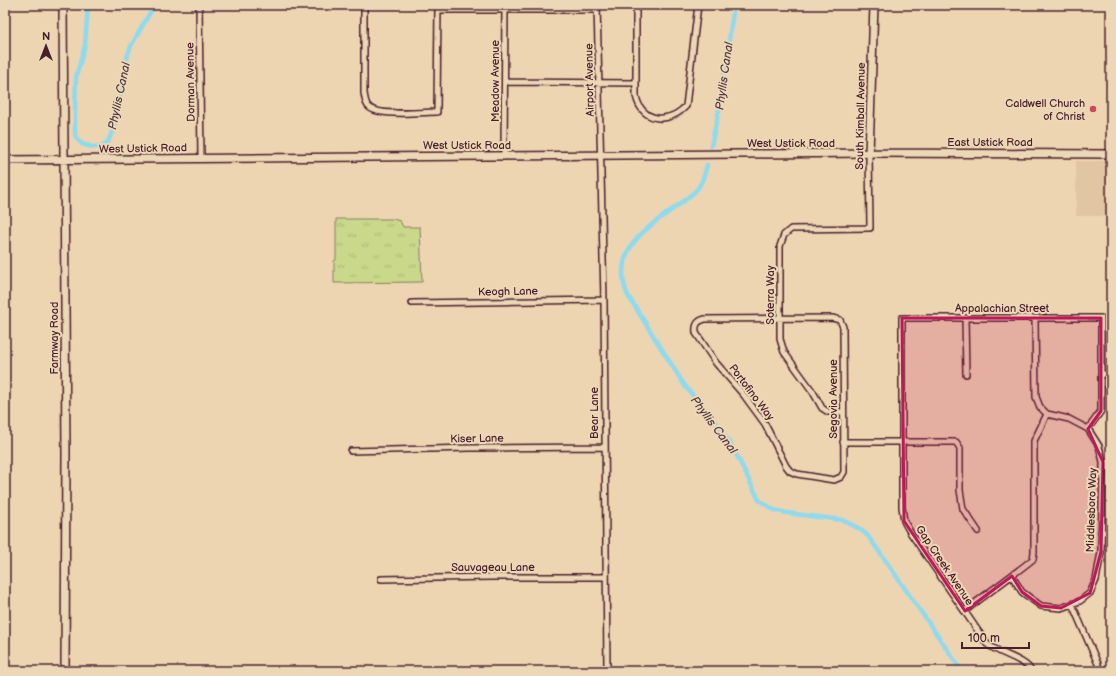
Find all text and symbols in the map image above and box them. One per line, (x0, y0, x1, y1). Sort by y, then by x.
north arrow (26, 26, 66, 66)
text: N (42, 30, 50, 43)
street label: Meadow Avenue (489, 40, 502, 122)
water label: Phyllis Canal (712, 40, 737, 111)
street label: Dorman Avenue (183, 42, 198, 122)
street label: Airport Avenue (582, 43, 597, 117)
water label: Phyllis Canal (105, 60, 134, 131)
street label: South Kimball Avenue (853, 62, 868, 170)
place label: Caldwell Church of Christ (1005, 97, 1086, 123)
marker: Caldwell Church of Christ (1088, 104, 1098, 114)
street label: East Ustick Road (947, 136, 1033, 149)
street label: West Ustick Road (747, 137, 835, 150)
street label: West Ustick Road (423, 139, 511, 152)
street label: West Ustick Road (99, 141, 187, 156)
street label: Soterra Way (764, 265, 777, 325)
street label: Keogh Lane (478, 284, 539, 299)
street label: Farmway Road (48, 302, 61, 374)
street label: Appalachian Street (955, 302, 1050, 315)
street label: Segovia Avenue (827, 359, 840, 439)
street label: Portofino Way (726, 362, 777, 423)
street label: Bear Lane (588, 386, 601, 439)
water label: Phyllis Canal (687, 393, 741, 458)
street label: Kiser Lane (450, 432, 504, 445)
street label: Middlesboro Way (1084, 467, 1099, 553)
street label: Gap Creek Avenue (913, 523, 976, 608)
street label: Sauvageau Lane (451, 561, 535, 574)
scale bar (962, 624, 1029, 650)
text: 100 m (968, 631, 1000, 646)

